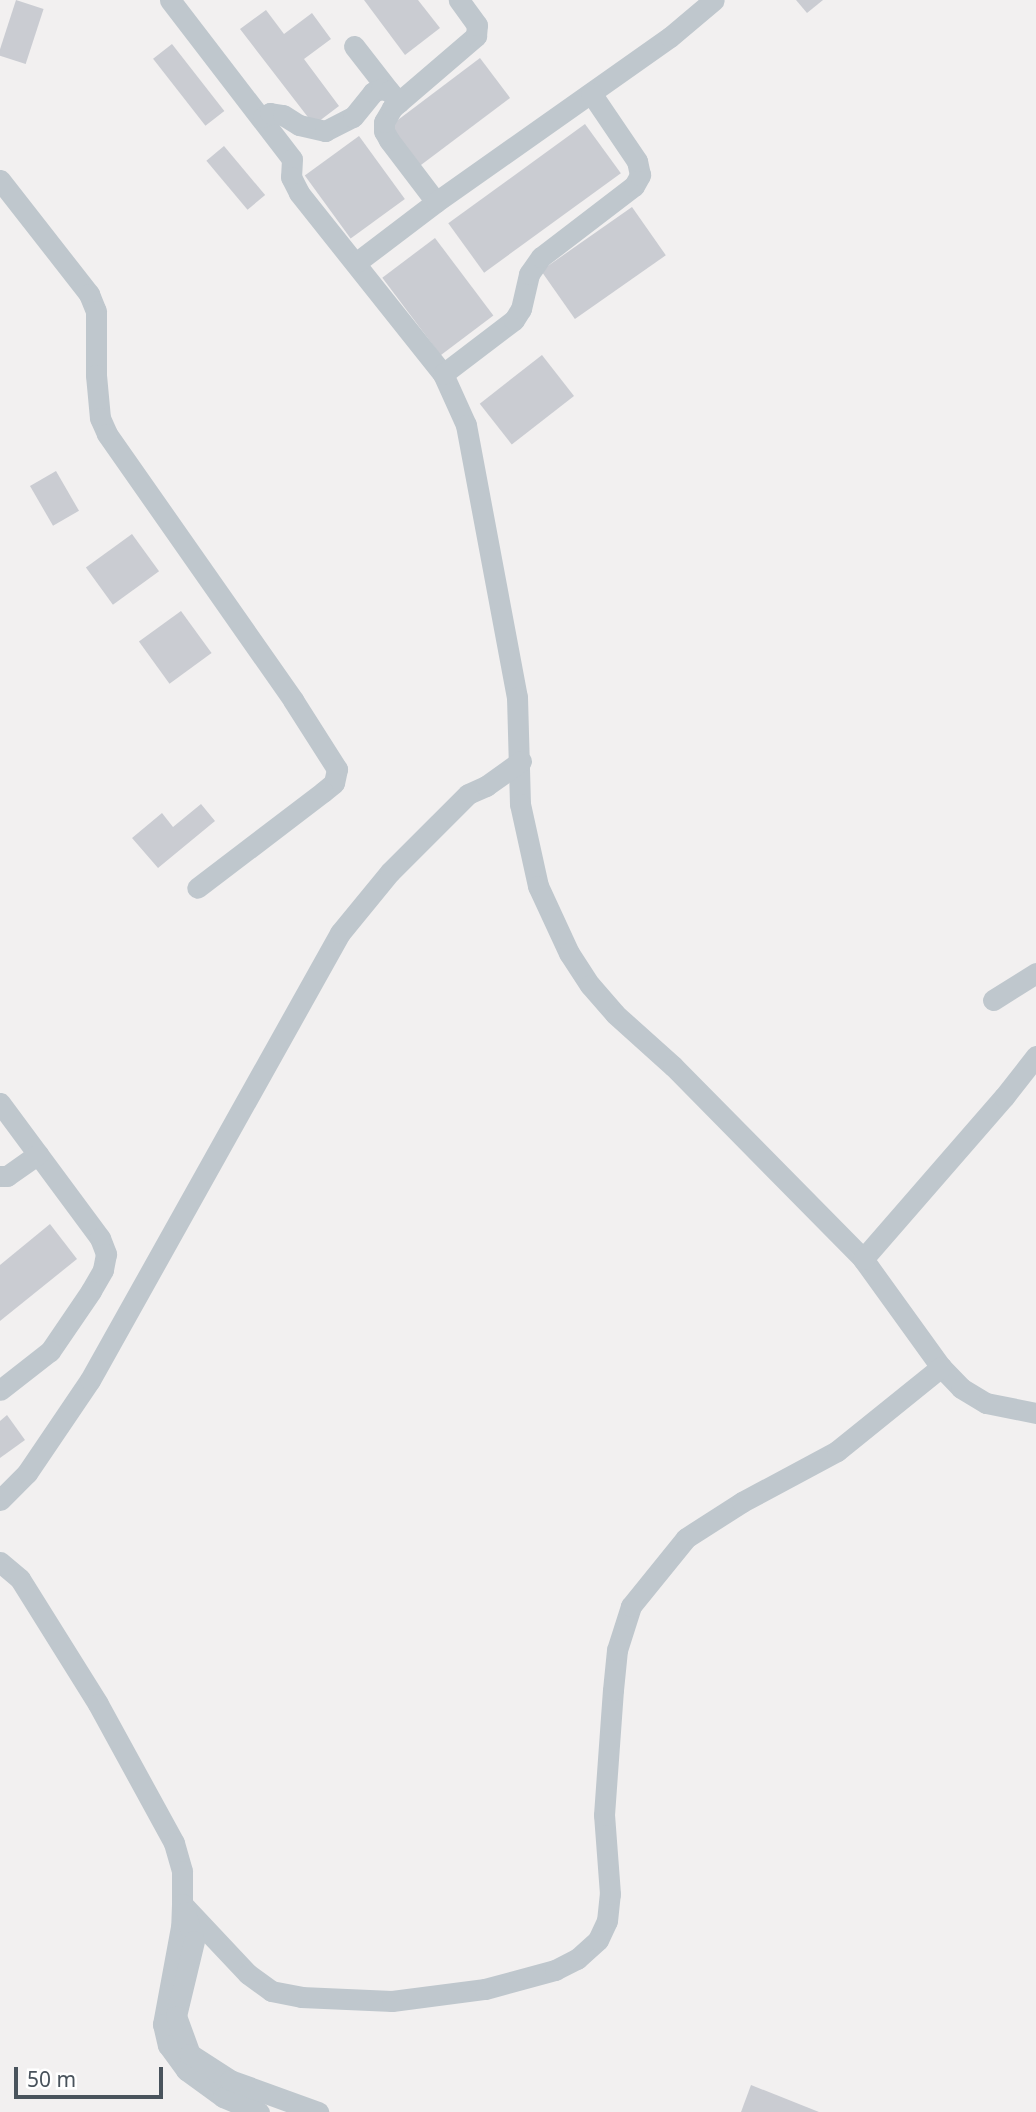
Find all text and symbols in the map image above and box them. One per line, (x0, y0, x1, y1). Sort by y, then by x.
scale bar (18, 2052, 166, 2096)
text: 50 m (27, 2065, 76, 2093)

